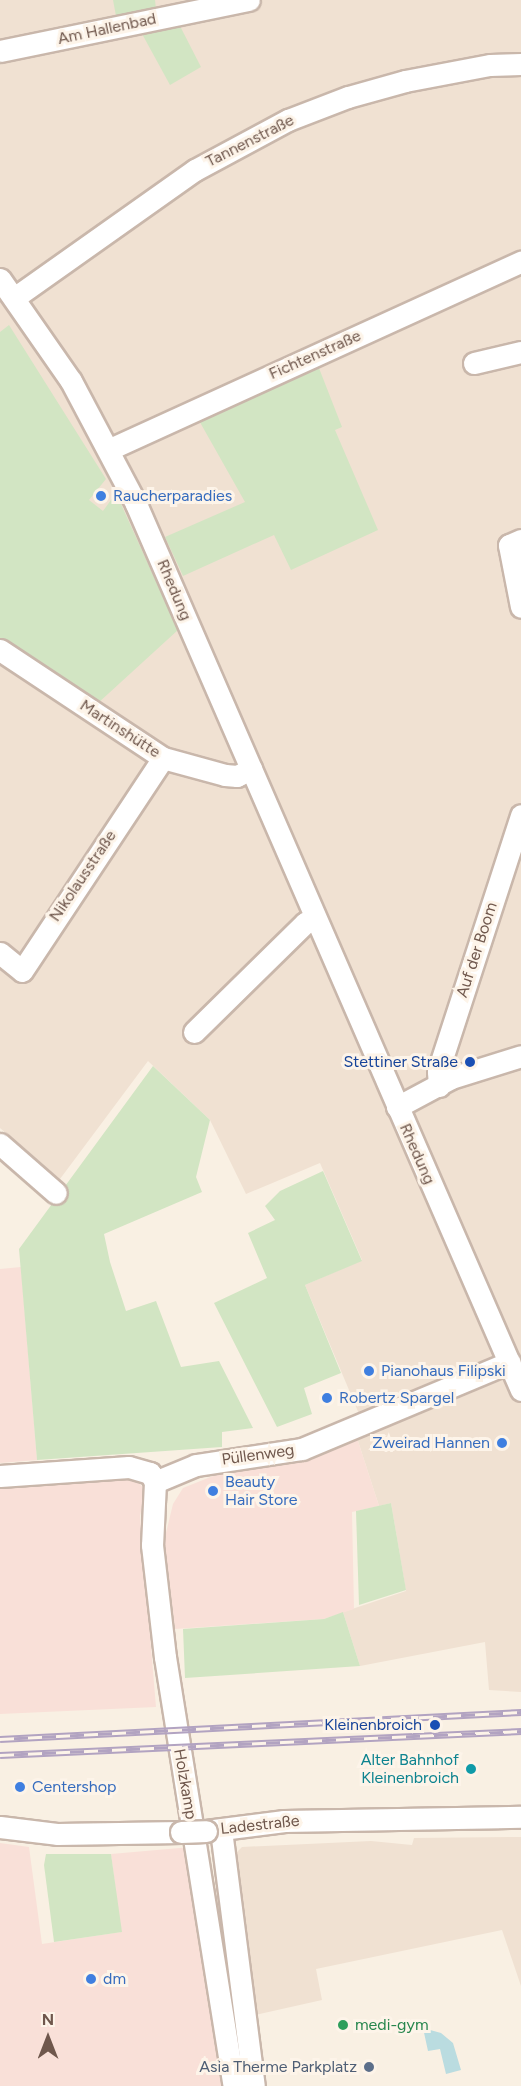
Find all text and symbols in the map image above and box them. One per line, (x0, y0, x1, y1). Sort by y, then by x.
street label: Am Hallenbad (56, 9, 158, 49)
street label: Tannenstraße (203, 111, 297, 171)
street label: Fichtenstraße (266, 326, 364, 384)
place label: Raucherparadies (113, 486, 232, 506)
marker: Raucherparadies (94, 489, 108, 503)
street label: Rhedung (153, 557, 195, 623)
street label: Martinshütte (76, 696, 164, 762)
street label: Nikolausstraße (45, 827, 121, 925)
street label: Auf der Boom (453, 900, 501, 1000)
place label: Stettiner Straße (343, 1052, 458, 1072)
marker: Stettiner Straße (463, 1055, 477, 1069)
street label: Rhedung (395, 1121, 439, 1187)
place label: Pianohaus Filipski (381, 1361, 506, 1381)
marker: Pianohaus Filipski (362, 1364, 376, 1378)
place label: Robertz Spargel (339, 1388, 454, 1408)
marker: Robertz Spargel (320, 1391, 334, 1405)
place label: Zweirad Hannen (372, 1433, 490, 1453)
marker: Zweirad Hannen (495, 1436, 509, 1450)
street label: Püllenweg (220, 1440, 296, 1470)
place label: Beauty Hair Store (225, 1472, 298, 1510)
marker: Beauty Hair Store (206, 1484, 220, 1498)
place label: Kleinenbroich (324, 1715, 422, 1735)
marker: Kleinenbroich (426, 1716, 444, 1734)
street label: Holzkamp (169, 1747, 201, 1821)
place label: Alter Bahnhof Kleinenbroich (361, 1750, 459, 1788)
marker: Alter Bahnhof Kleinenbroich (464, 1762, 478, 1776)
place label: Centershop (32, 1777, 116, 1797)
marker: Centershop (13, 1780, 27, 1794)
street label: Ladestraße (220, 1811, 300, 1839)
place label: dm (103, 1969, 126, 1989)
marker: dm (84, 1972, 98, 1986)
north arrow (18, 2008, 78, 2068)
text: N (42, 2010, 54, 2029)
place label: medi-gym (355, 2015, 429, 2035)
marker: medi-gym (336, 2018, 350, 2032)
place label: Asia Therme Parkplatz (199, 2057, 357, 2077)
marker: Asia Therme Parkplatz (362, 2060, 376, 2074)

